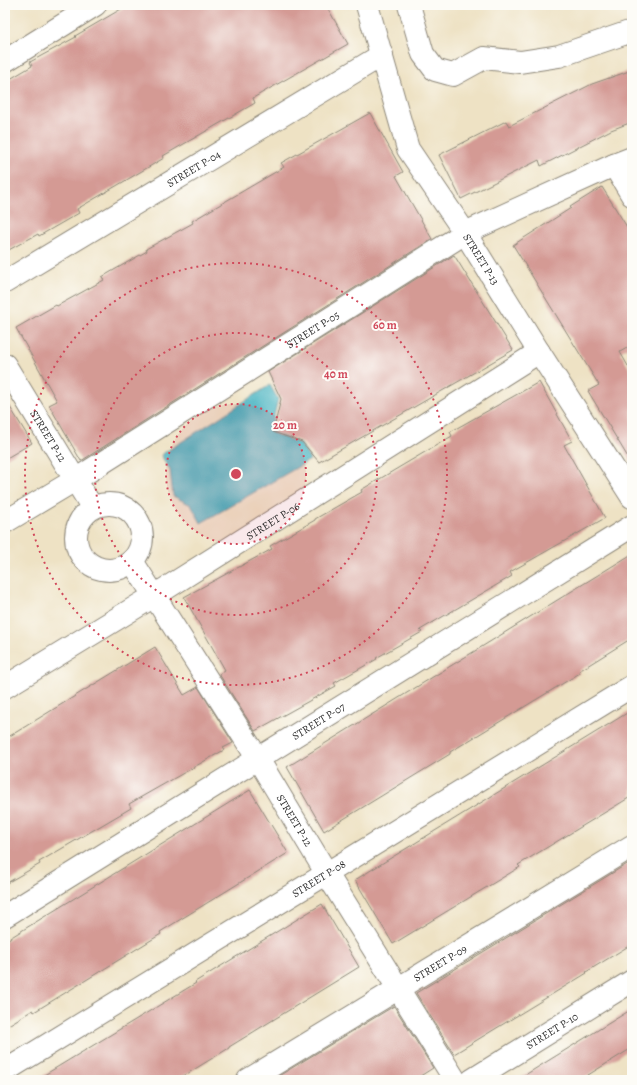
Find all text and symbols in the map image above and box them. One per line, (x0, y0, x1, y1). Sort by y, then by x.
street label: STREET P-04 (164, 147, 223, 190)
street label: STREET P-13 (460, 231, 503, 288)
street label: STREET P-05 (283, 307, 342, 352)
text: 60 m (373, 317, 397, 333)
text: 40 m (324, 366, 348, 382)
street label: STREET P-12 (27, 407, 70, 465)
text: 20 m (273, 417, 297, 433)
centre of rings (229, 467, 243, 481)
street label: STREET P-06 (243, 498, 302, 543)
street label: STREET P-07 (289, 699, 348, 743)
street label: STREET P-12 (273, 791, 316, 849)
street label: STREET P-08 (289, 856, 348, 901)
street label: STREET P-09 (411, 941, 470, 985)
street label: STREET P-10 (523, 1009, 581, 1052)

